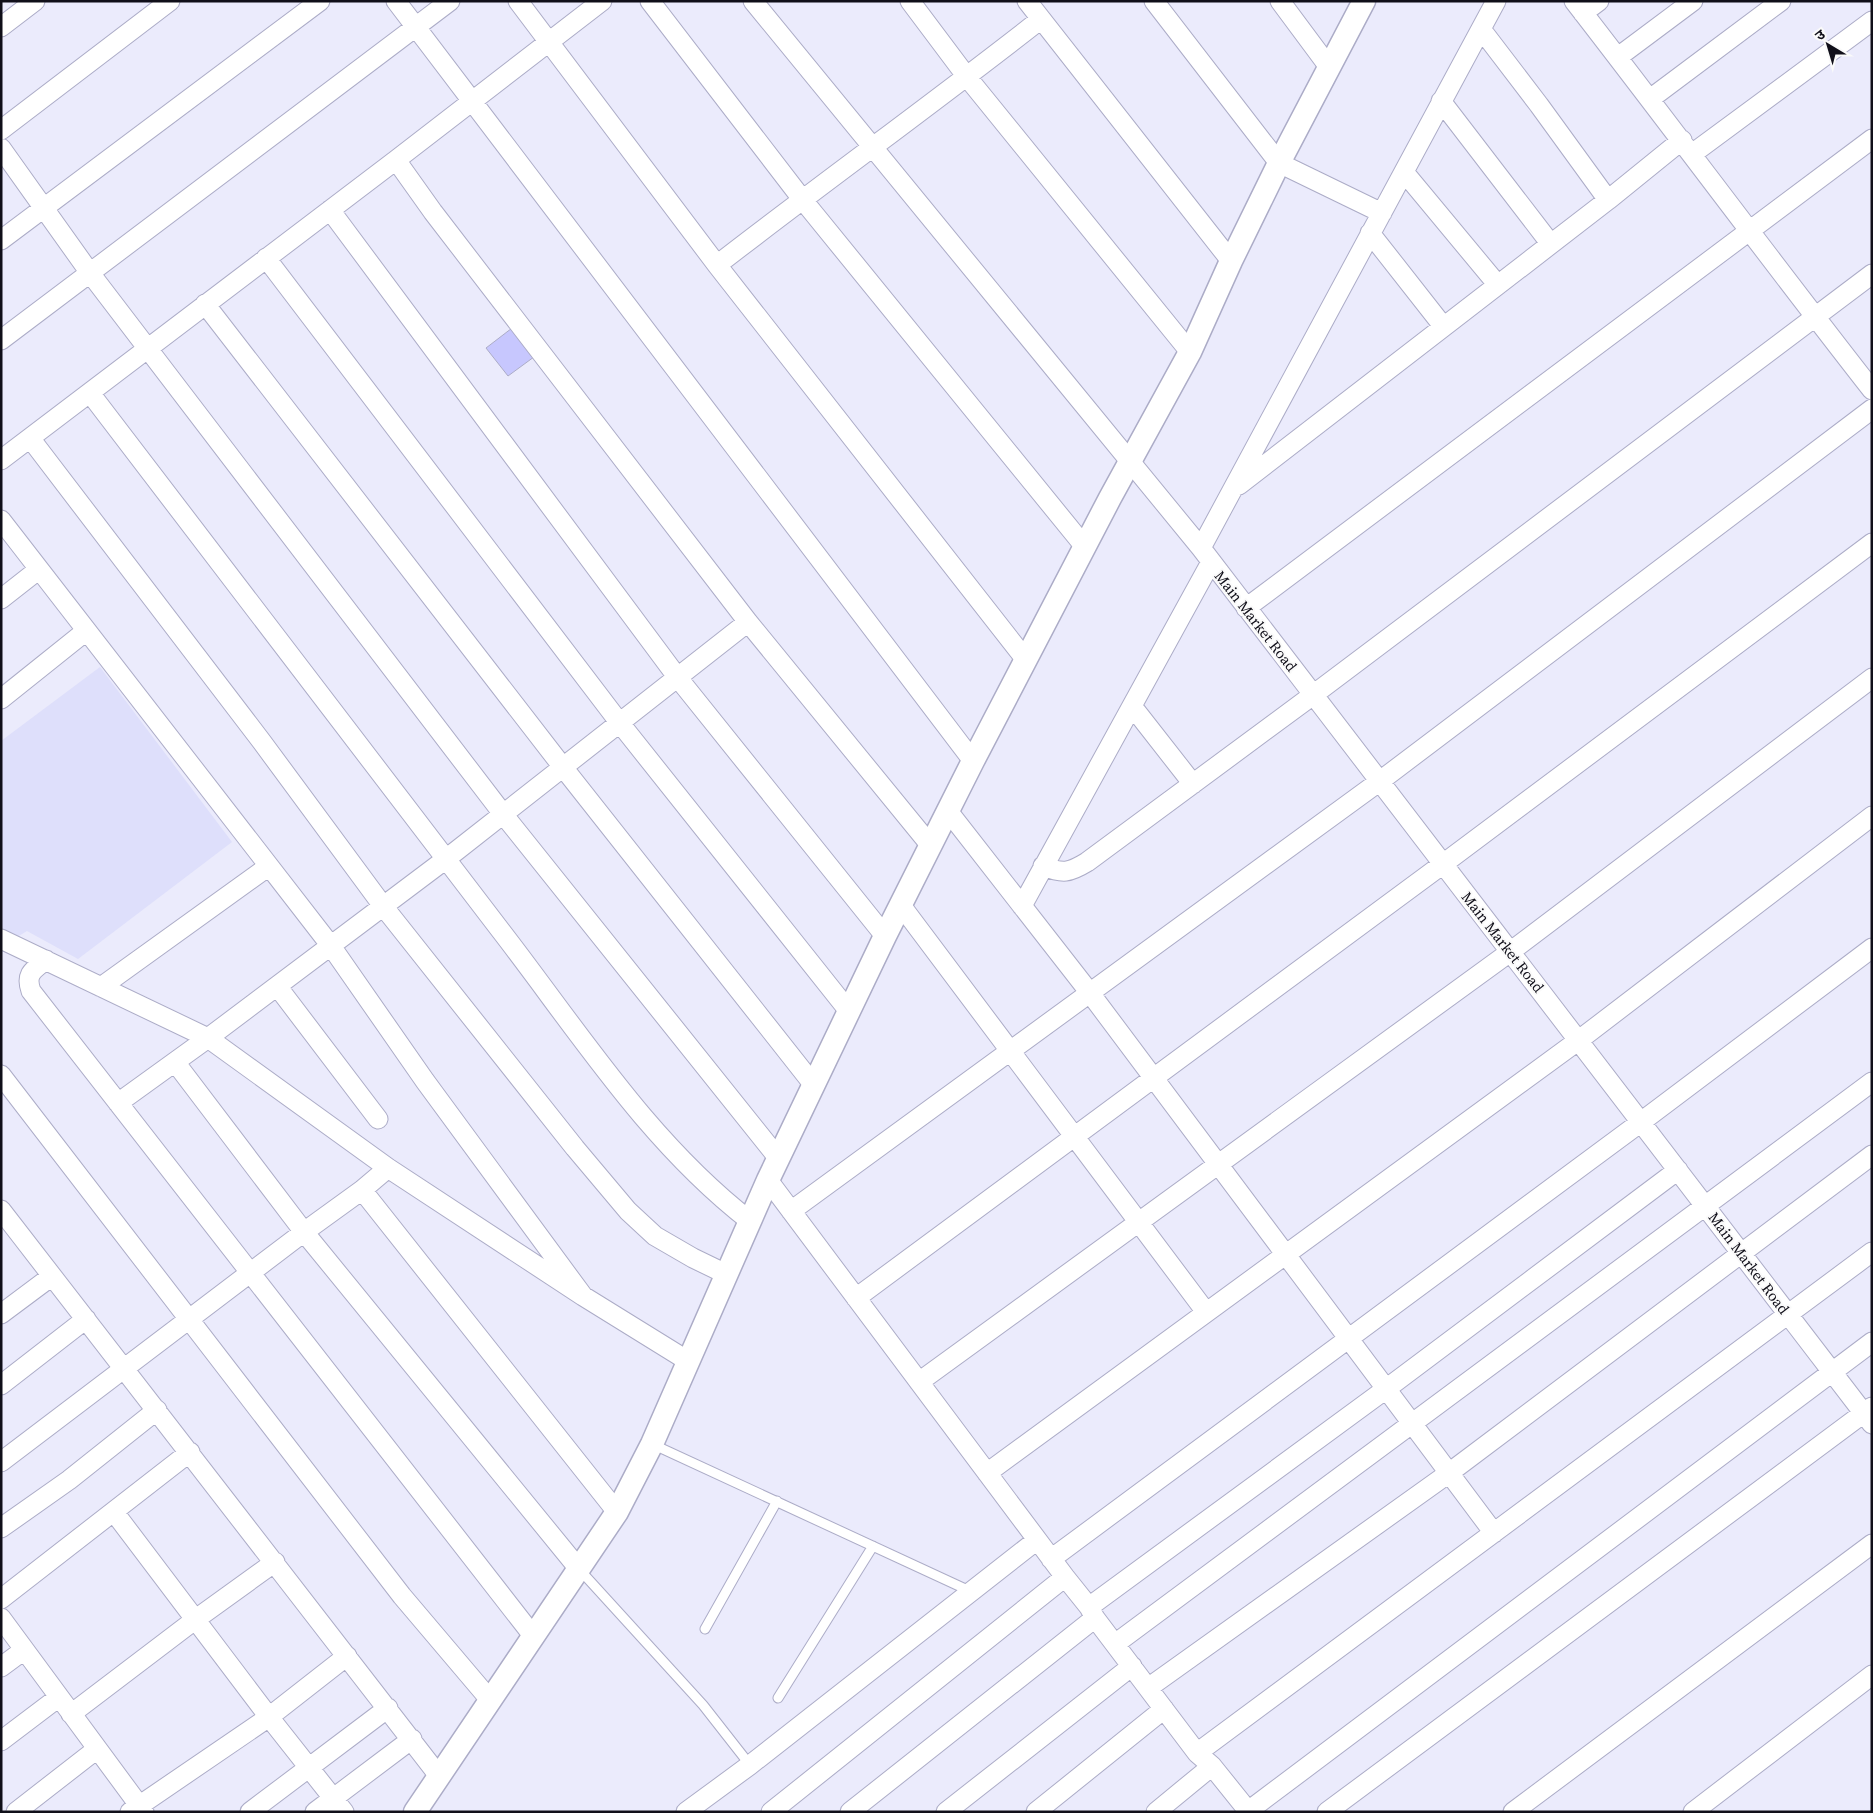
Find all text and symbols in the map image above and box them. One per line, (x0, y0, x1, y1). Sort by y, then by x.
north arrow (1803, 20, 1853, 70)
text: उ (1811, 24, 1830, 45)
street label: Main Market Road (1210, 566, 1302, 676)
street label: Main Market Road (1457, 887, 1549, 997)
street label: Main Market Road (1704, 1208, 1795, 1319)

